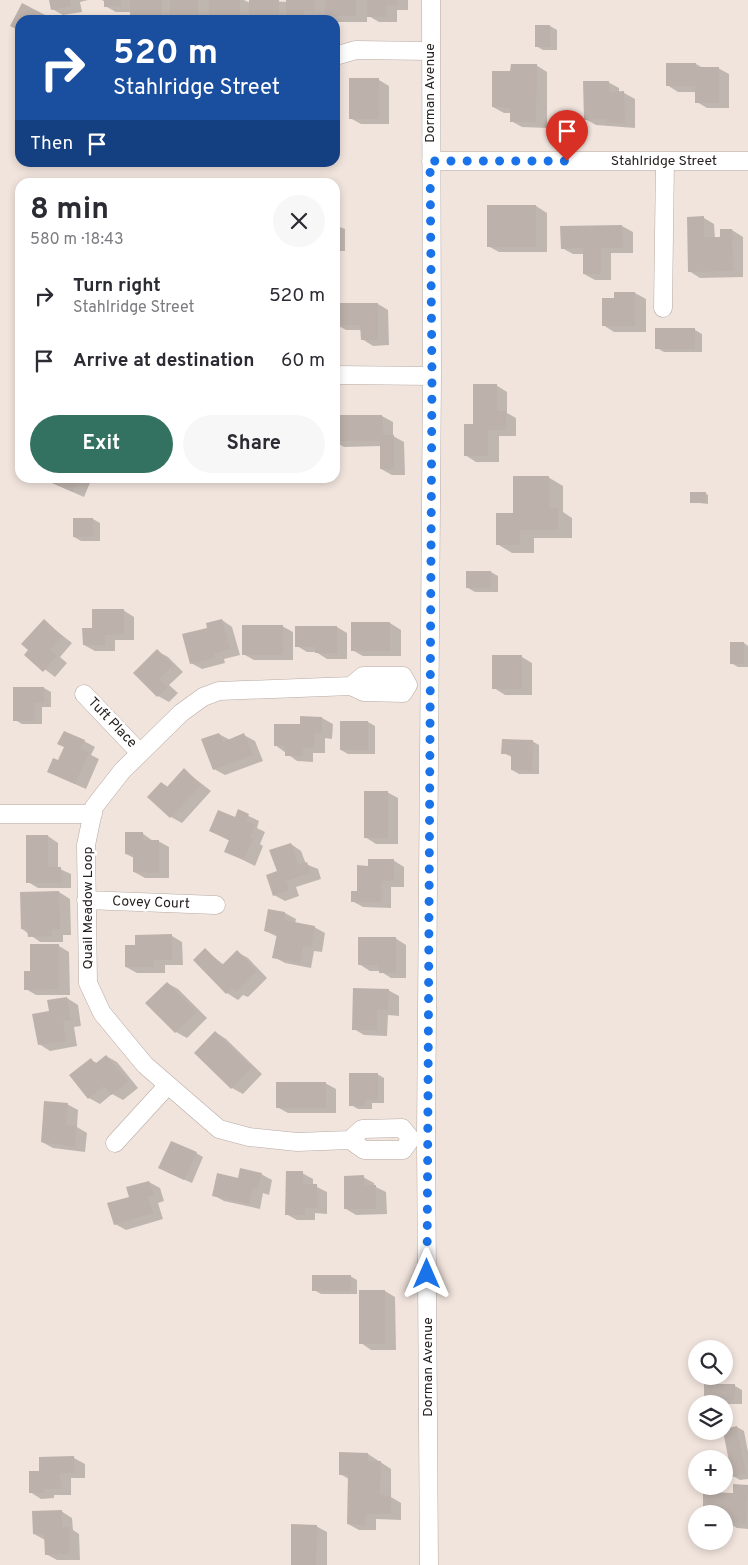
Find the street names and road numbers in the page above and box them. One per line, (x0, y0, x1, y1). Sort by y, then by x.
street label: Dorman Avenue (422, 43, 439, 143)
street label: Stahlridge Street (611, 153, 717, 170)
street label: Tuft Place (84, 694, 140, 752)
street label: Quail Meadow Loop (80, 847, 97, 969)
street label: Covey Court (112, 893, 190, 913)
street label: Dorman Avenue (420, 1317, 437, 1417)

